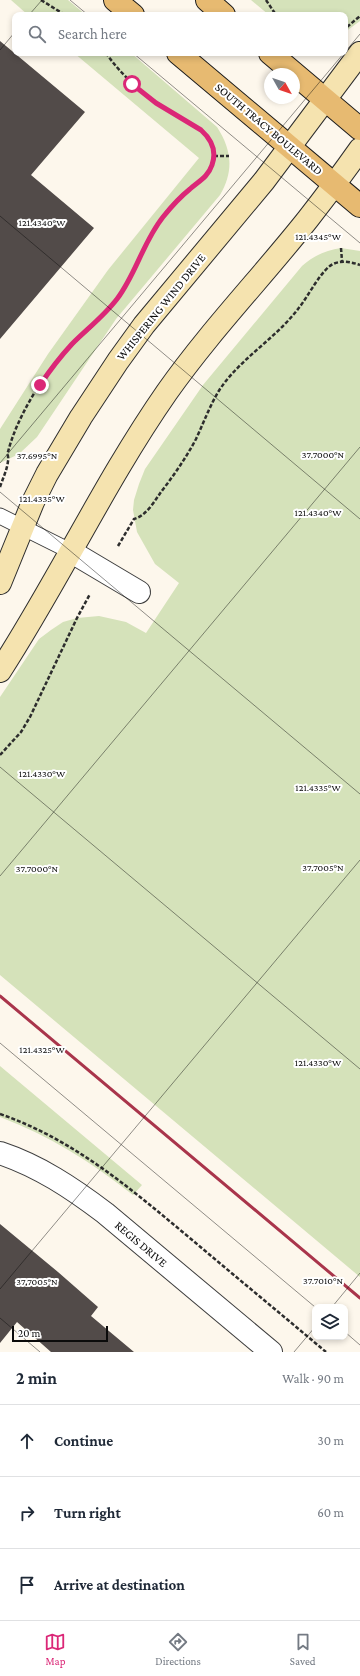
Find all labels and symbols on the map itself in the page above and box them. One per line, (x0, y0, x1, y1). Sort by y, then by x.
north arrow (264, 68, 300, 104)
route start (123, 75, 141, 93)
street label: SOUTH TRACY BOULEVARD (212, 80, 326, 178)
text: 121.4340°W (19, 217, 66, 228)
text: 121.4345°W (295, 231, 342, 242)
street label: WHISPERING WIND DRIVE (114, 250, 209, 363)
route end (31, 376, 49, 394)
text: 37.7000°N (302, 449, 345, 460)
text: 37.6995°N (17, 450, 58, 461)
text: 121.4335°W (19, 493, 65, 504)
text: 121.4340°W (295, 507, 342, 518)
text: 121.4330°W (19, 768, 66, 779)
text: 121.4335°W (295, 782, 341, 793)
text: 37.7005°N (302, 862, 344, 873)
text: 37.7000°N (16, 863, 59, 874)
text: 121.4325°W (19, 1044, 65, 1055)
text: 121.4330°W (295, 1057, 342, 1068)
street label: REGIS DRIVE (112, 1218, 170, 1270)
text: 37.7010°N (303, 1275, 343, 1286)
text: 37.7005°N (16, 1276, 58, 1287)
scale bar (12, 1324, 108, 1343)

